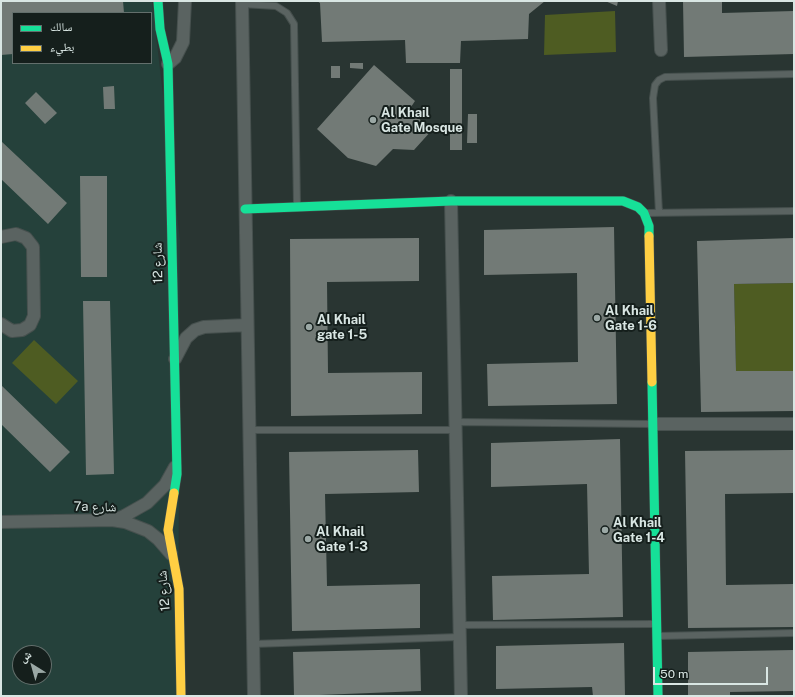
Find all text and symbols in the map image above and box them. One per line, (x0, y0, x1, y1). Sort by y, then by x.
legend (12, 12, 152, 64)
text: سالك (50, 20, 72, 34)
text: بطيء (50, 40, 74, 54)
place label: Al Khail Gate Mosque (381, 105, 463, 136)
marker: Al Khail Gate Mosque (368, 115, 378, 125)
street label: شارع 12 (150, 242, 166, 284)
place label: Al Khail Gate 1-6 (605, 303, 657, 334)
place label: Al Khail gate 1-5 (317, 312, 367, 343)
marker: Al Khail Gate 1-6 (592, 313, 602, 323)
marker: Al Khail gate 1-5 (304, 322, 314, 332)
street label: 7a شارع (73, 499, 117, 515)
place label: Al Khail Gate 1-4 (613, 515, 665, 546)
place label: Al Khail Gate 1-3 (316, 524, 368, 555)
marker: Al Khail Gate 1-4 (600, 525, 610, 535)
marker: Al Khail Gate 1-3 (303, 534, 313, 544)
street label: شارع 12 (154, 570, 174, 612)
north arrow (12, 645, 52, 685)
text: ش (17, 648, 34, 665)
scale bar (655, 659, 770, 685)
text: 50 m (660, 667, 688, 681)

